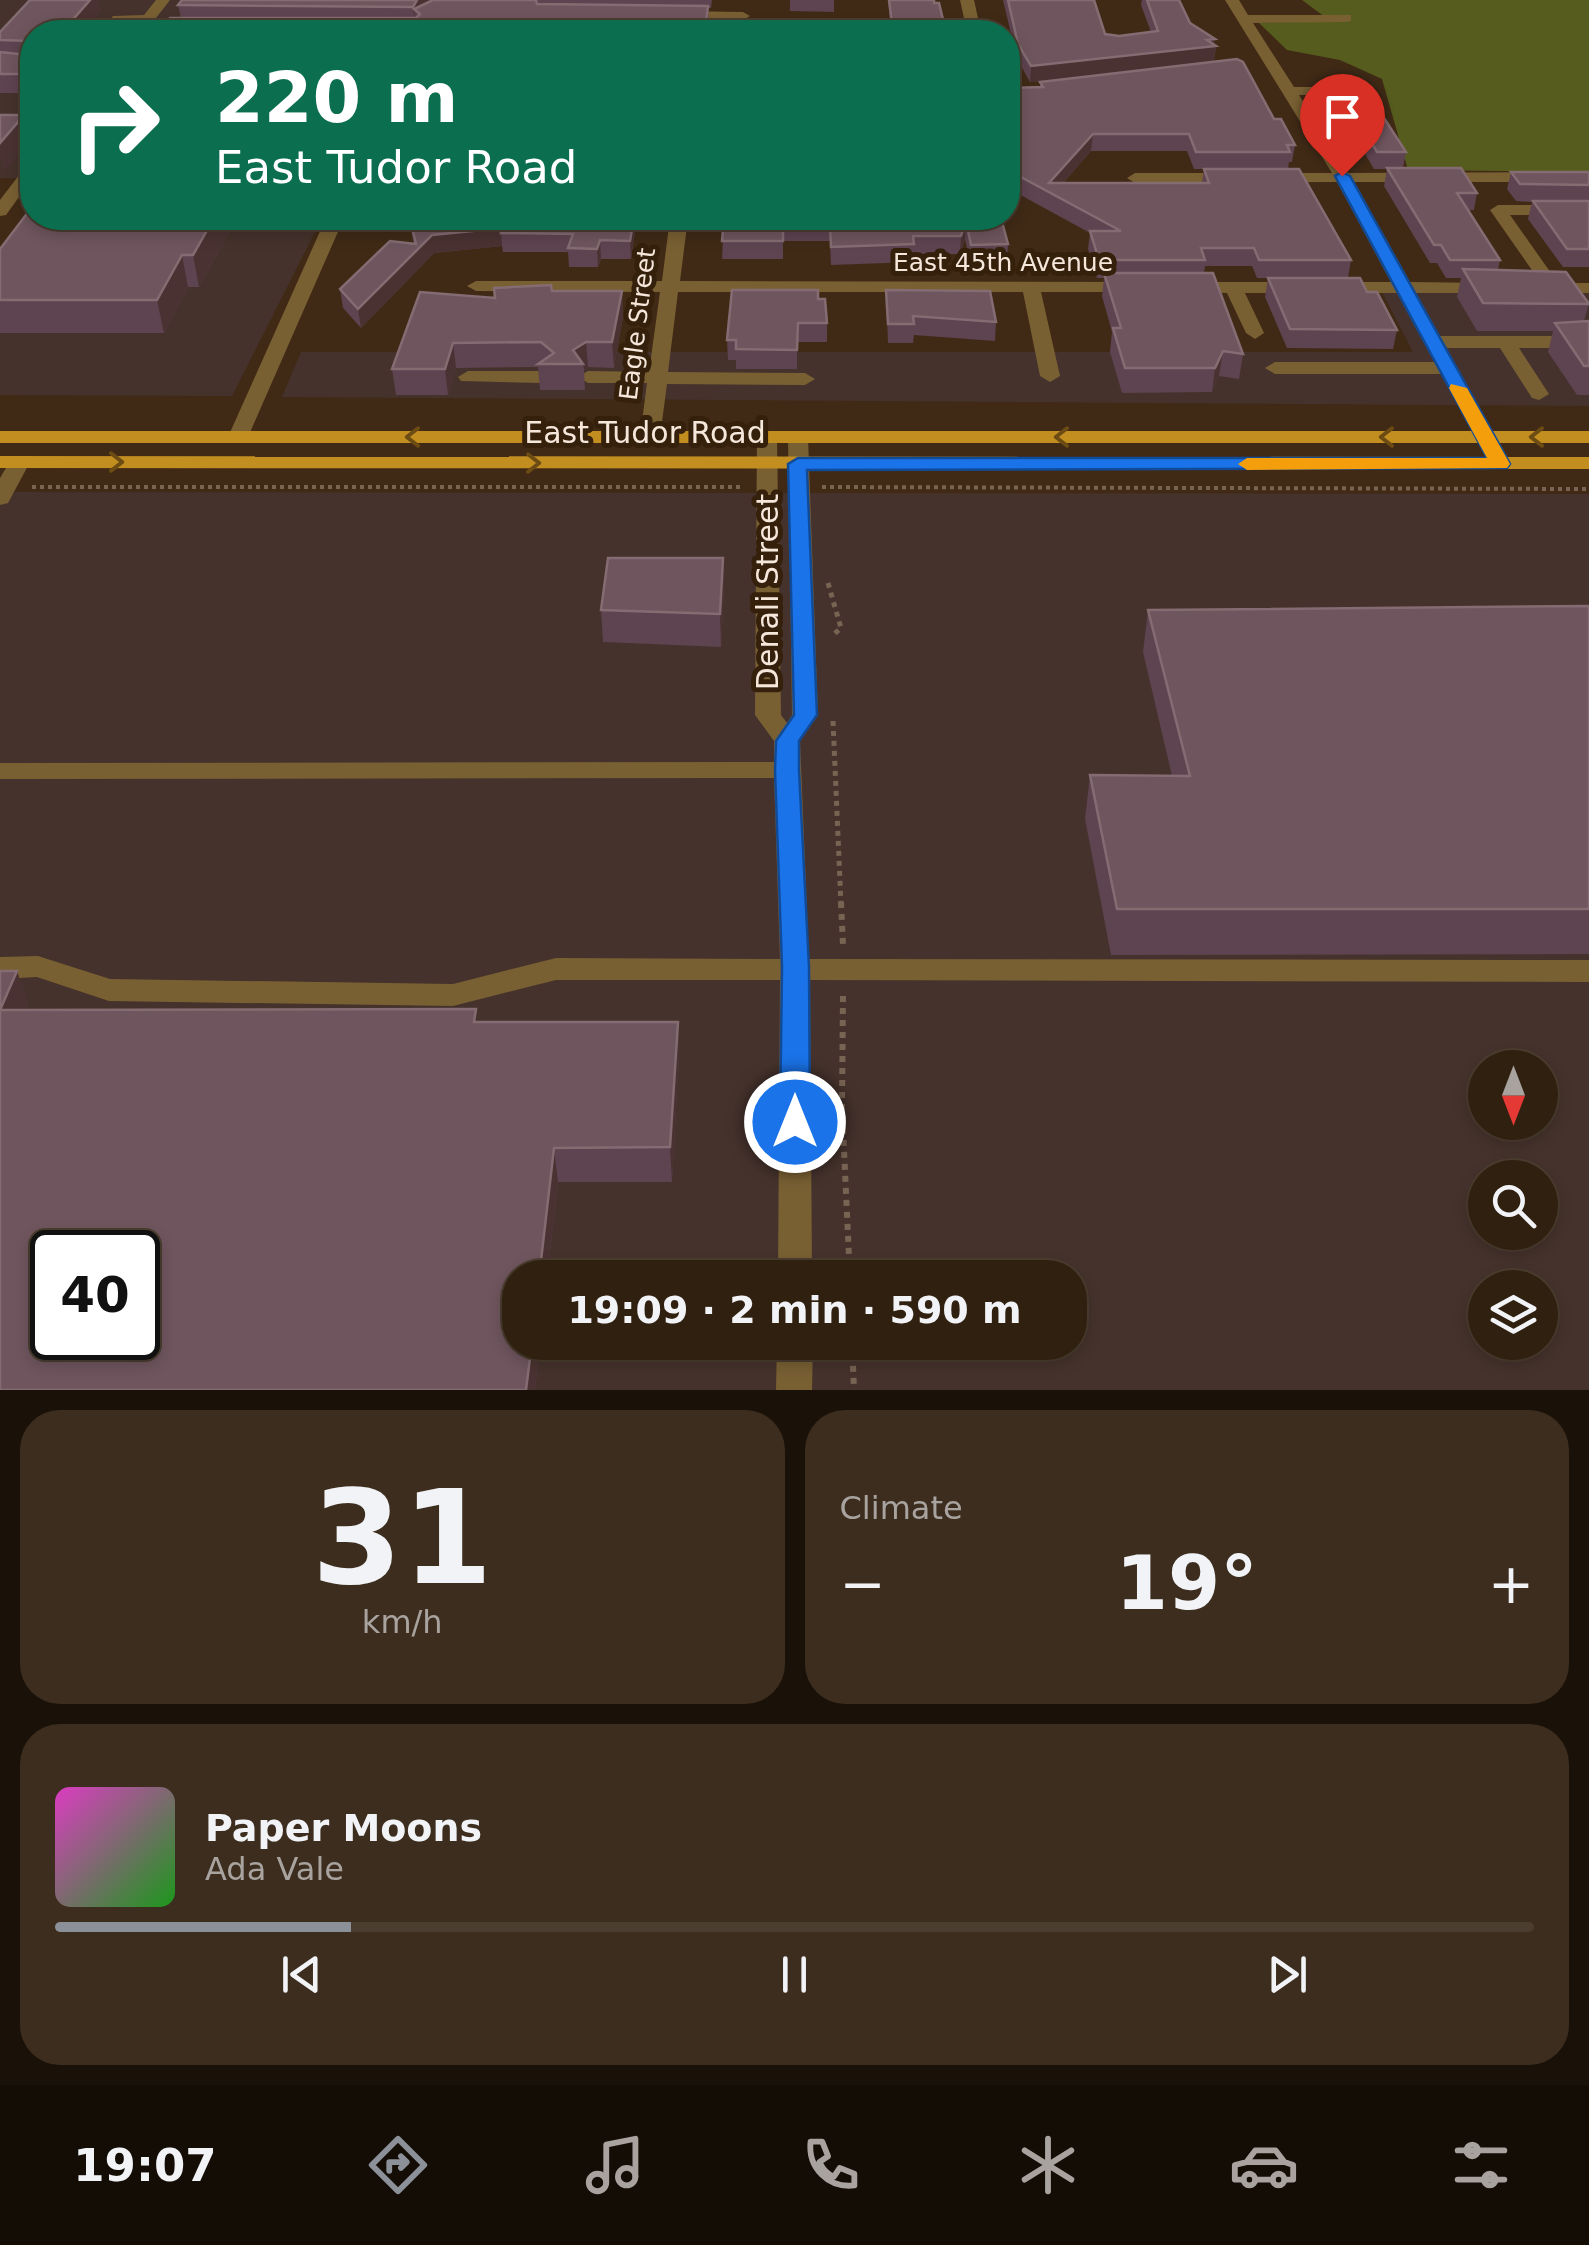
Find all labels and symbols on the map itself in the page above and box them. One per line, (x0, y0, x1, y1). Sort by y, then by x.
pin (1300, 74, 1385, 177)
street label: Eagle Street (614, 246, 661, 402)
street label: East 45th Avenue (893, 248, 1113, 277)
street label: East Tudor Road (524, 415, 766, 450)
one-way arrow (404, 426, 420, 448)
one-way arrow (1054, 426, 1070, 448)
one-way arrow (1379, 426, 1394, 448)
one-way arrow (1528, 426, 1544, 448)
one-way arrow (110, 451, 125, 473)
one-way arrow (526, 452, 542, 474)
street label: Denali Street (750, 494, 785, 690)
north arrow (1468, 1050, 1558, 1140)
position arrow (743, 1070, 847, 1174)
speed limit sign: 40 (30, 1230, 160, 1360)

